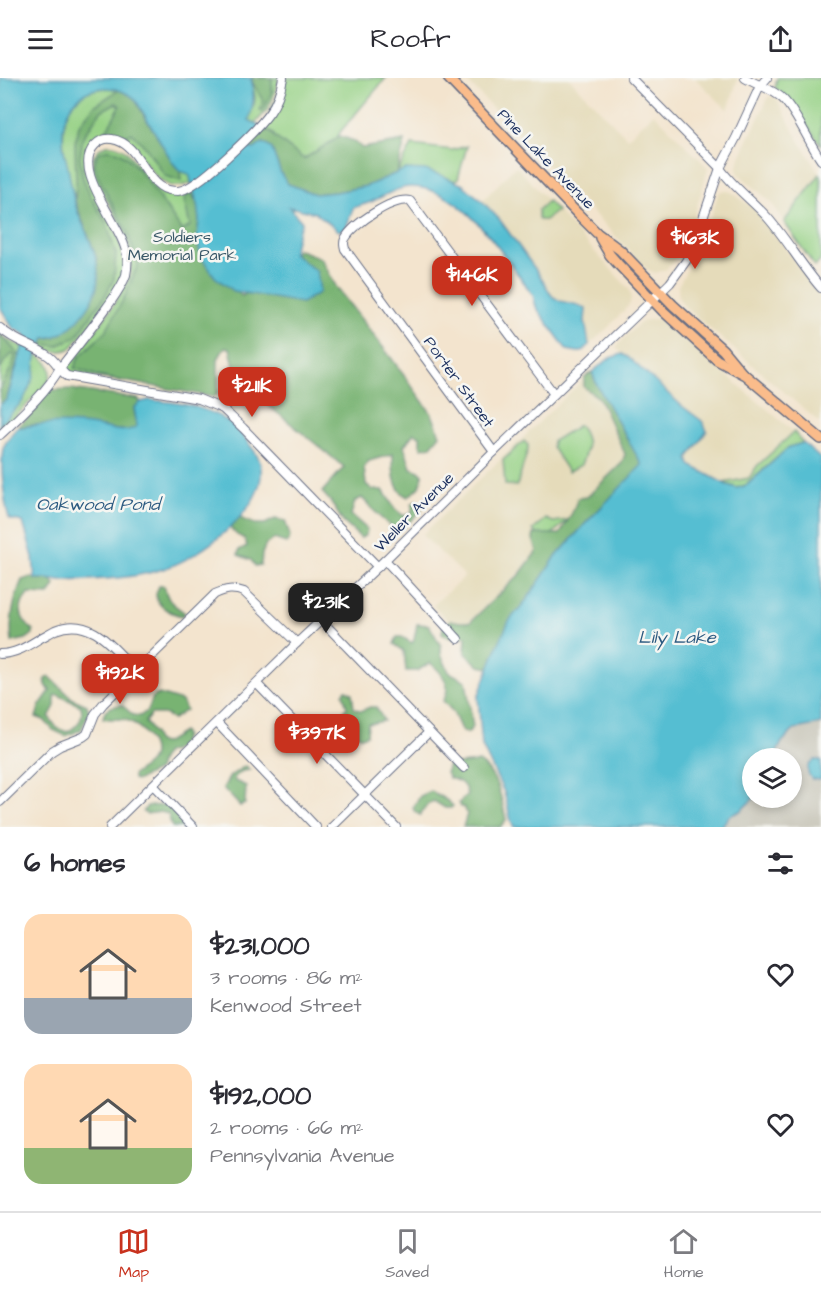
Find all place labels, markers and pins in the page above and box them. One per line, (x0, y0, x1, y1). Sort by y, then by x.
pin: $163K (653, 219, 737, 270)
pin: $146K (430, 256, 514, 307)
pin: $211K (210, 367, 294, 418)
pin: $231K (284, 583, 368, 634)
pin: $192K (78, 654, 162, 705)
pin: $397K (275, 714, 359, 765)

